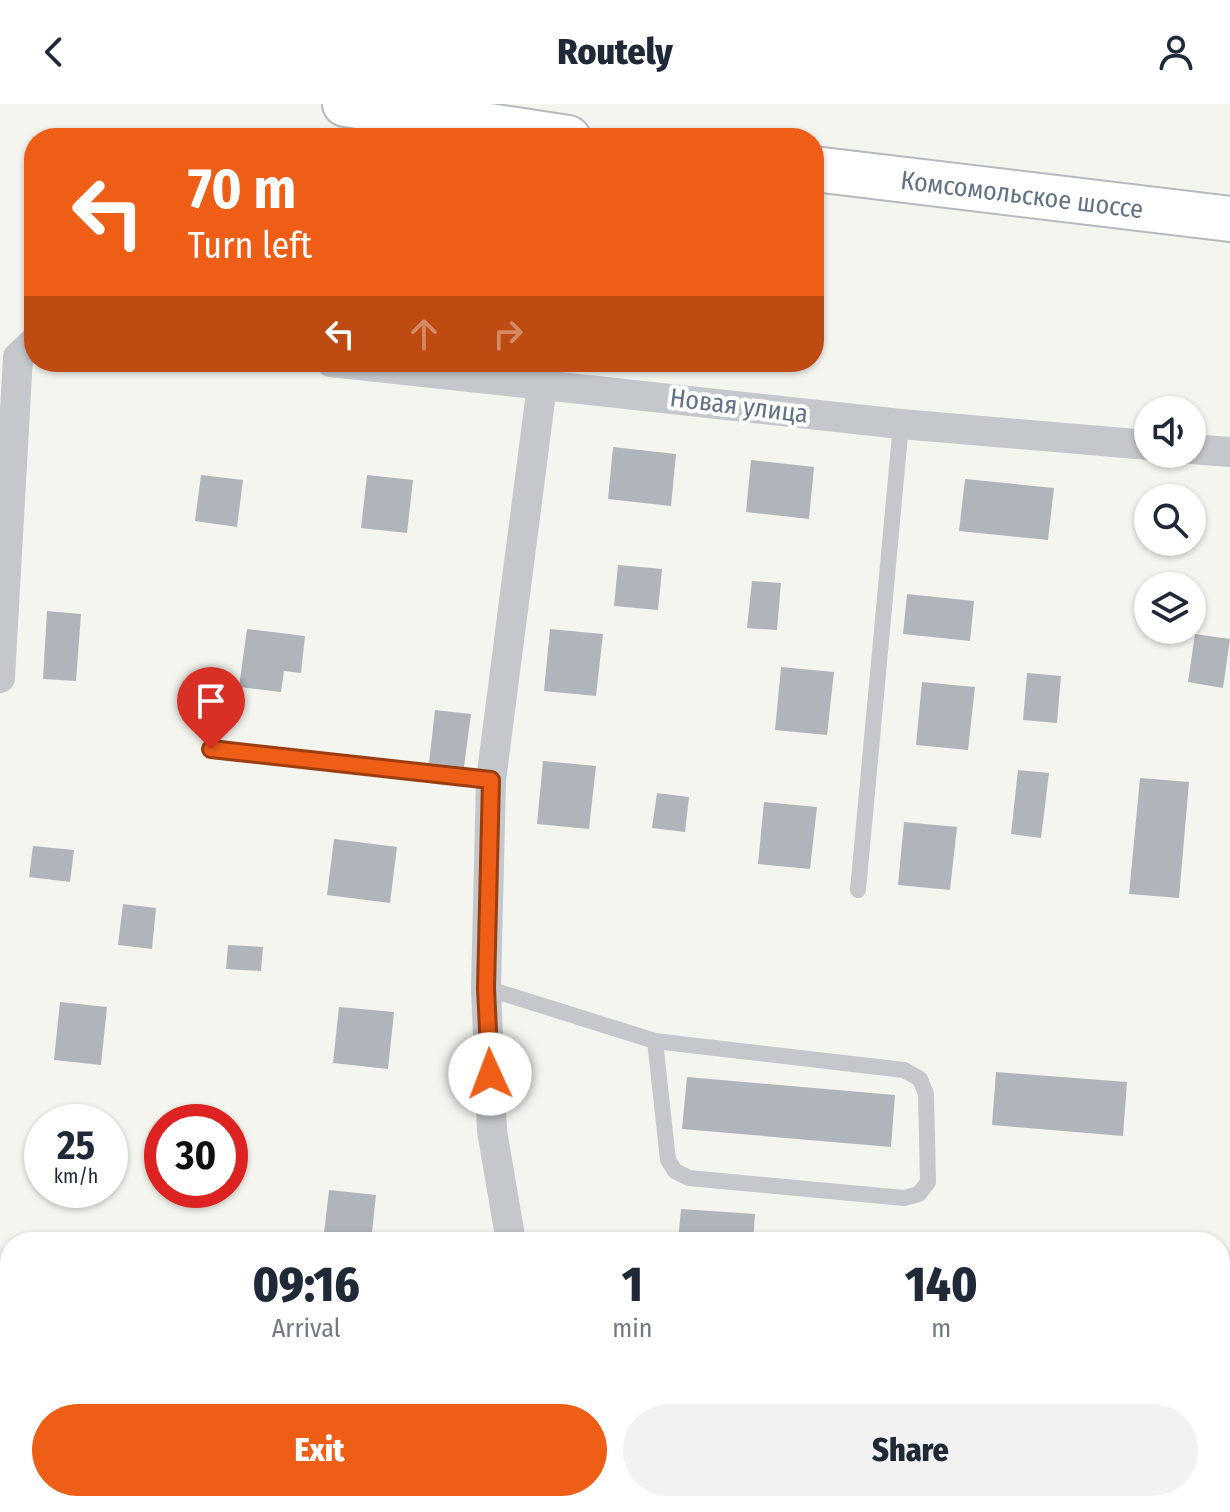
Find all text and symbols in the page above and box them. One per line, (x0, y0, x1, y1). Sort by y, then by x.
icon: back (32, 30, 76, 74)
text: Routely (557, 30, 673, 74)
icon: person (1154, 30, 1198, 74)
text: 70 m (188, 156, 296, 223)
icon: left (56, 160, 160, 264)
street label: Комсомольское шоссе (899, 165, 1145, 225)
text: Turn left (188, 224, 312, 268)
icon: left (318, 312, 362, 356)
icon: ahead (402, 312, 446, 356)
icon: right (486, 312, 530, 356)
street label: Новая улица (668, 382, 810, 430)
map controls (1134, 396, 1206, 644)
button: sound (1134, 396, 1206, 468)
button: search (1134, 484, 1206, 556)
button: layers (1134, 572, 1206, 644)
pin (177, 667, 245, 749)
icon: arrive (189, 679, 233, 723)
position arrow (448, 1032, 532, 1116)
speed limit sign: 30 (144, 1104, 248, 1208)
text: 25 (57, 1122, 95, 1170)
text: km/h (54, 1164, 98, 1188)
text: 09:16 (252, 1256, 360, 1314)
text: 1 (622, 1256, 643, 1314)
text: 140 (905, 1256, 978, 1314)
text: Arrival (272, 1313, 341, 1344)
text: min (612, 1313, 653, 1344)
text: m (931, 1313, 951, 1344)
button: Exit (32, 1404, 607, 1496)
button: Share (623, 1404, 1198, 1496)

